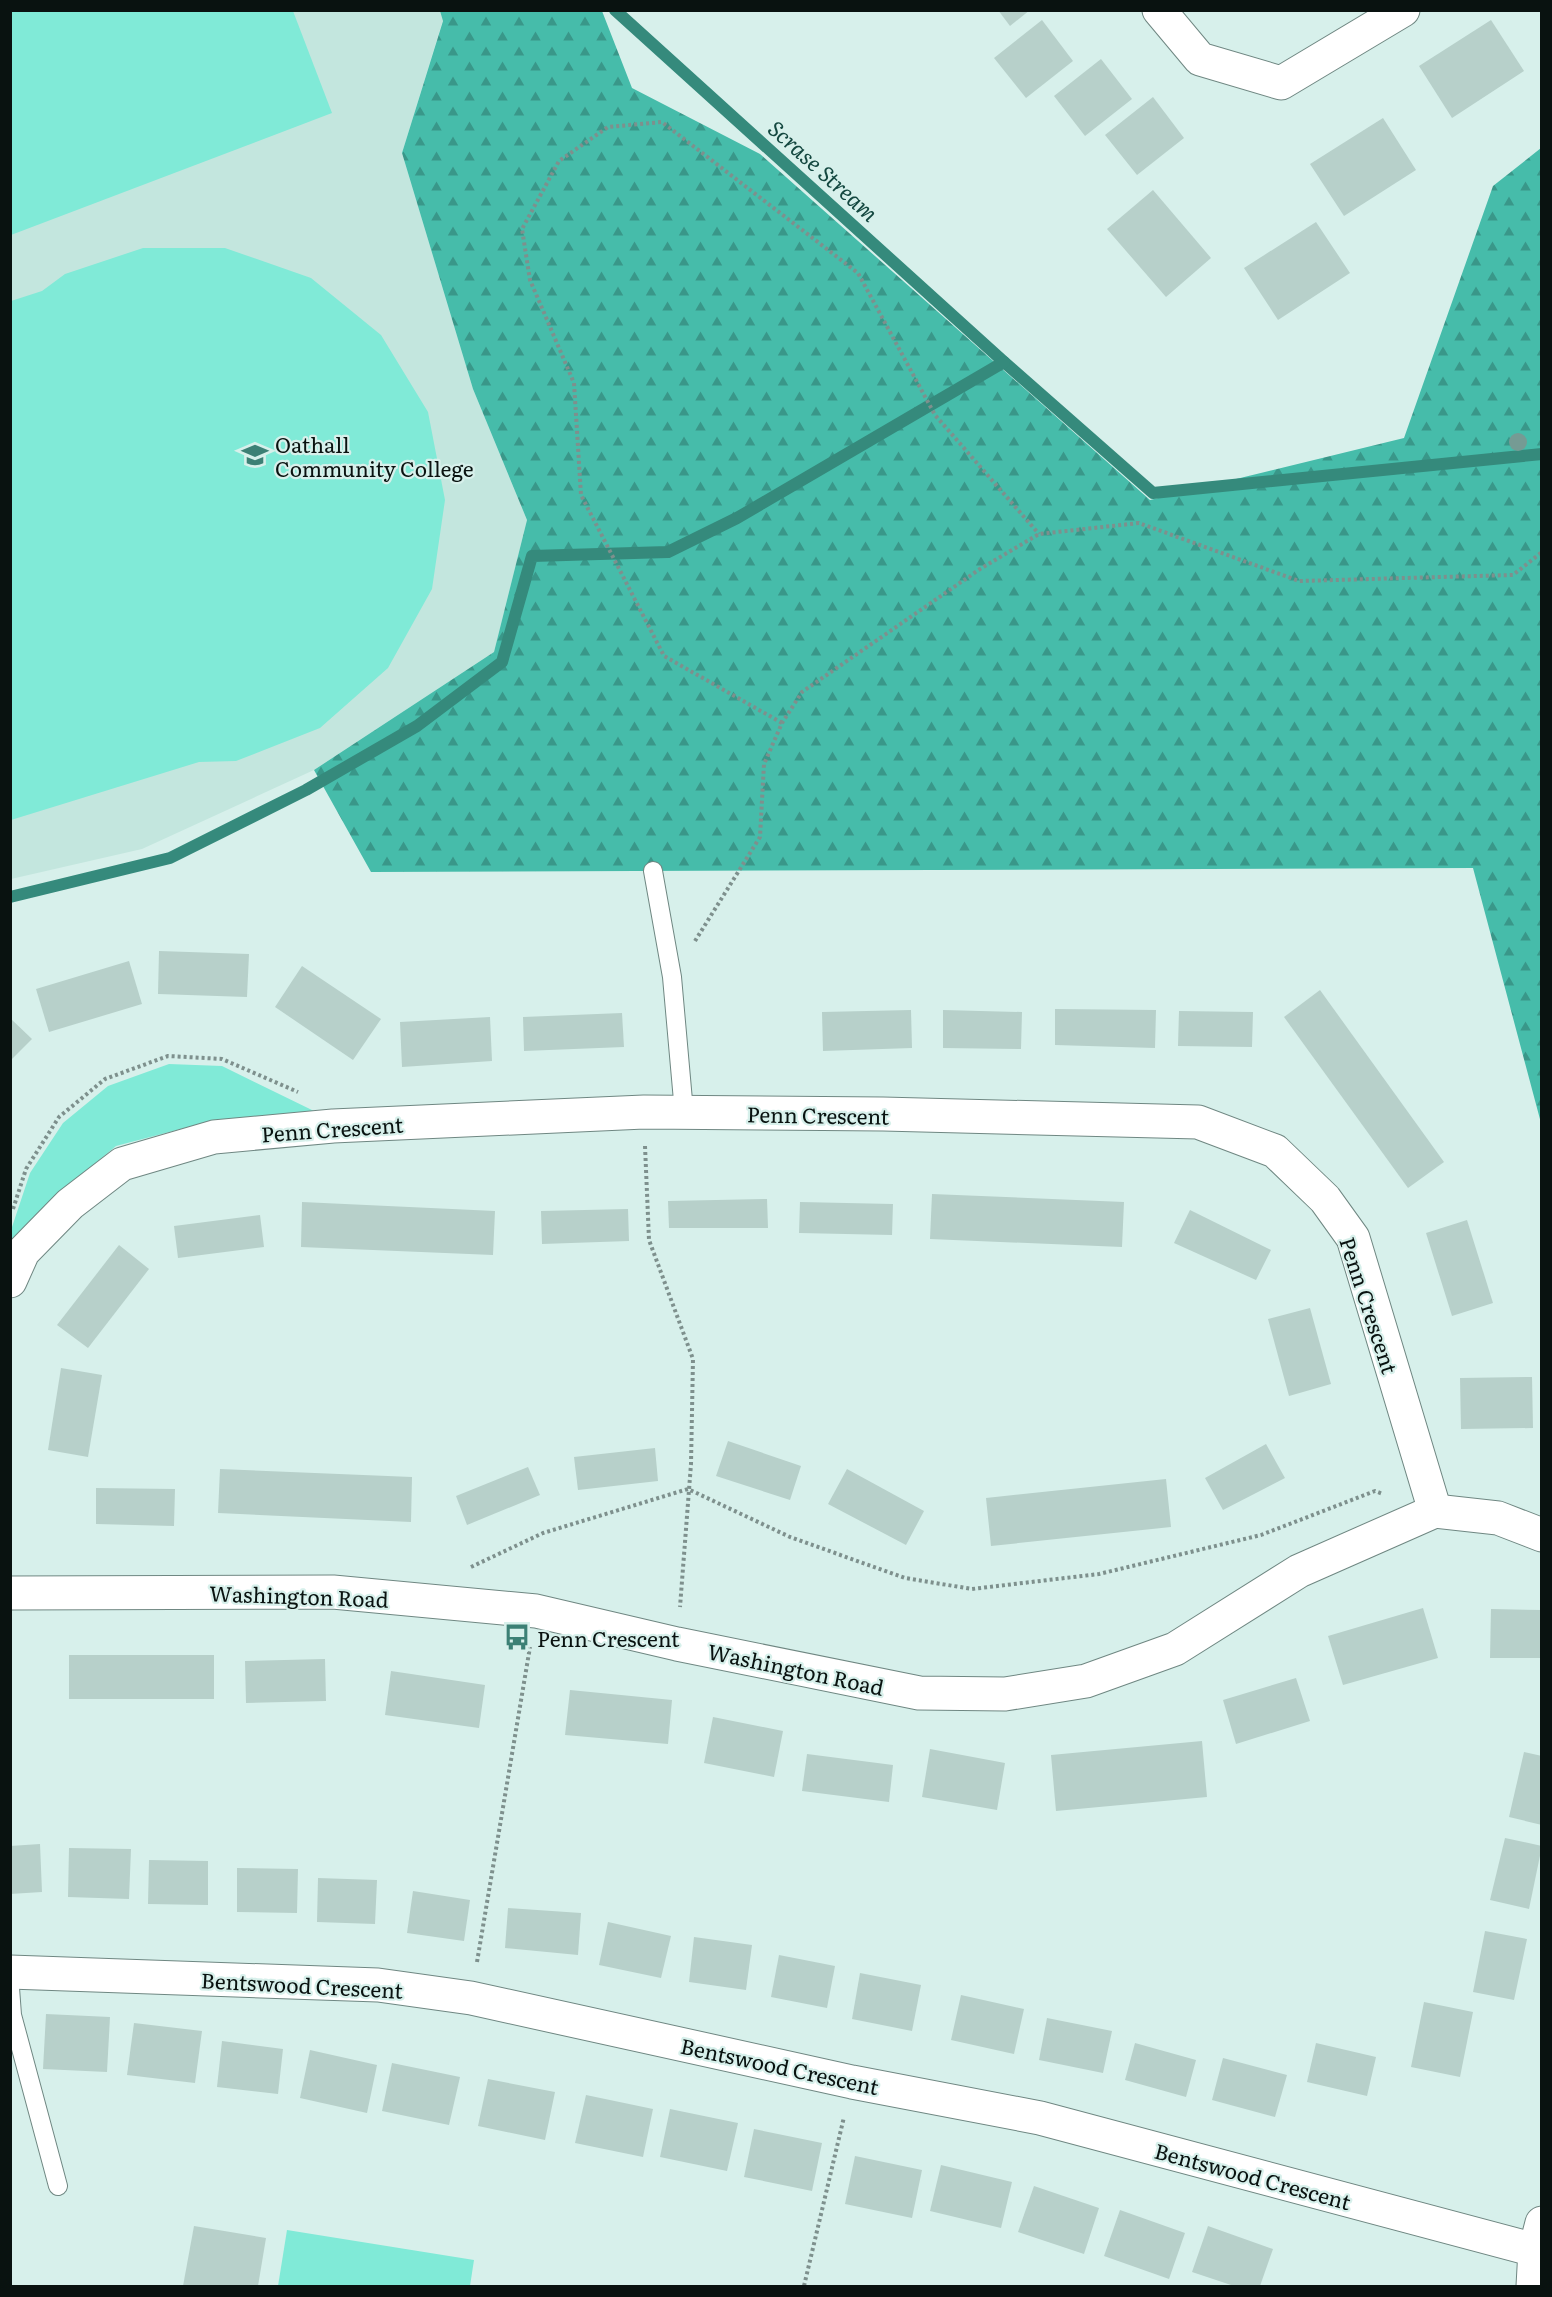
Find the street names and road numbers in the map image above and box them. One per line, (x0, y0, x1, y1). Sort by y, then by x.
street label: Penn Crescent (747, 1097, 890, 1131)
street label: Penn Crescent (260, 1108, 405, 1148)
street label: Penn Crescent (1333, 1232, 1407, 1378)
street label: Washington Road (209, 1576, 389, 1614)
street label: Washington Road (705, 1634, 887, 1702)
street label: Bentswood Crescent (200, 1963, 404, 2005)
street label: Bentswood Crescent (678, 2029, 883, 2101)
street label: Bentswood Crescent (1151, 2134, 1355, 2216)

